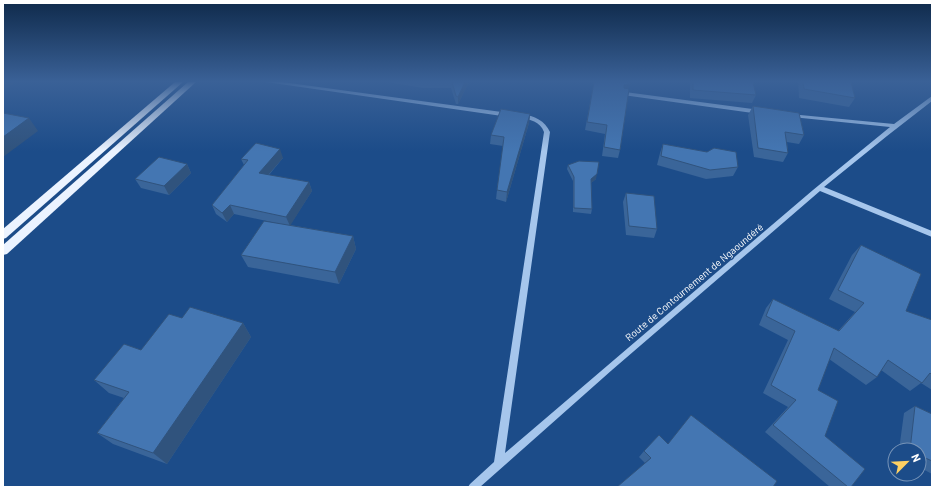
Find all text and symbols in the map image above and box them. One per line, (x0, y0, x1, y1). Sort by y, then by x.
street label: Route de Contournement de Ngaoundéré (623, 221, 765, 343)
north arrow (887, 442, 927, 482)
text: N (909, 452, 924, 464)

